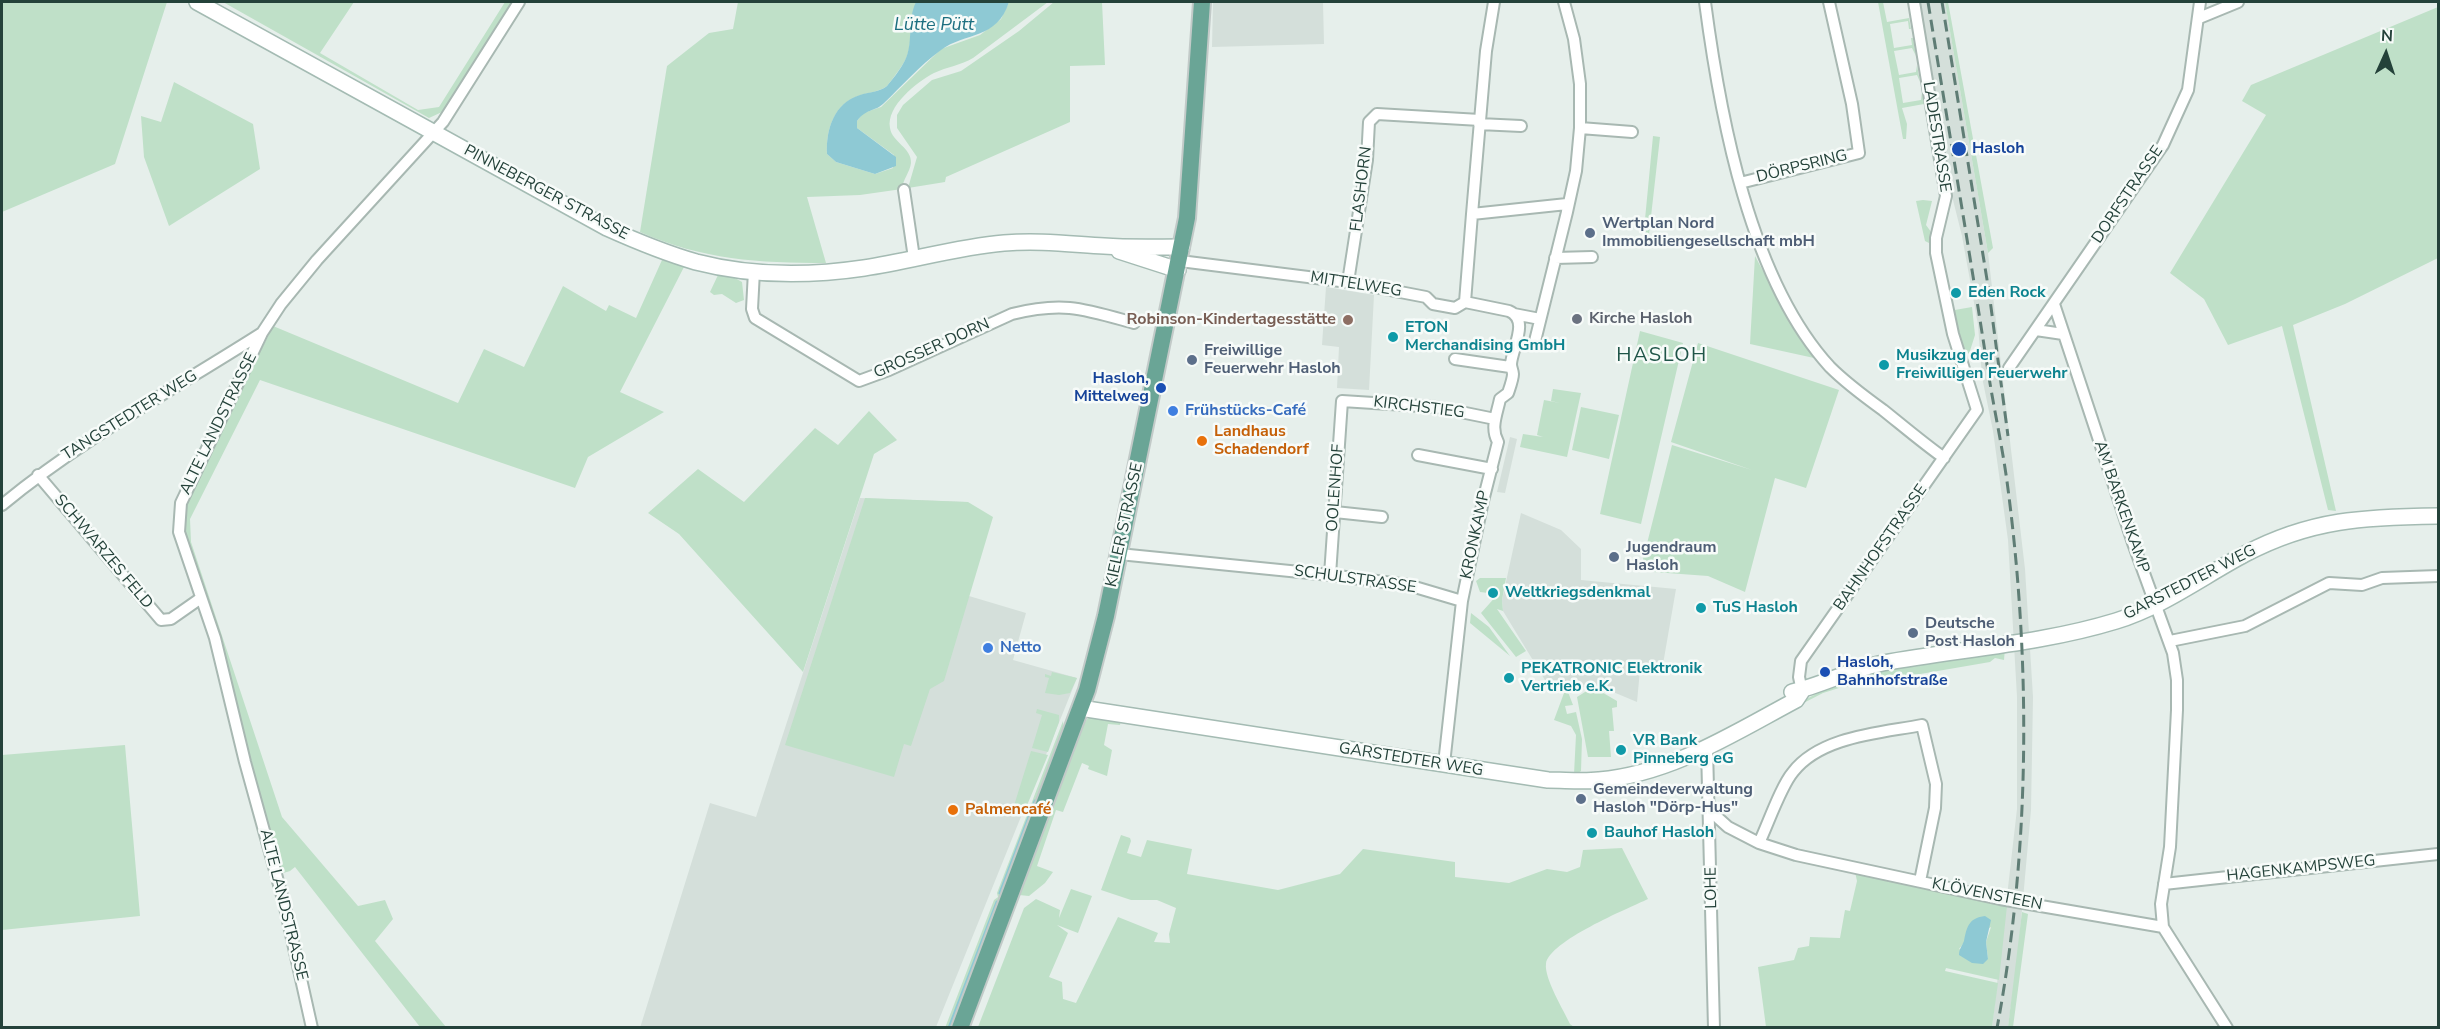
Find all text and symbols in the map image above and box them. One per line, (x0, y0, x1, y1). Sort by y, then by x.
water label: Lütte Pütt (894, 15, 974, 37)
north arrow (2356, 24, 2416, 84)
text: N (2380, 25, 2393, 47)
street label: LADESTRASSE (1918, 80, 1954, 194)
place label: Hasloh (1972, 139, 2025, 159)
marker: Hasloh (1950, 140, 1968, 158)
street label: PINNEBERGER STRASSE (460, 141, 632, 245)
street label: DORFSTRASSE (2088, 143, 2168, 247)
street label: FLASHORN (1347, 145, 1377, 233)
street label: DÖRPSRING (1755, 146, 1849, 188)
place label: Wertplan Nord Immobiliengesellschaft mbH (1602, 214, 1815, 252)
marker: Wertplan Nord Immobiliengesellschaft mbH (1583, 226, 1597, 240)
street label: MITTELWEG (1309, 268, 1403, 302)
place label: Eden Rock (1968, 283, 2046, 303)
marker: Eden Rock (1949, 286, 1963, 300)
place label: Kirche Hasloh (1589, 309, 1692, 329)
place label: Robinson-Kindertagesstätte (1126, 310, 1336, 330)
marker: Kirche Hasloh (1570, 312, 1584, 326)
marker: Robinson-Kindertagesstätte (1341, 313, 1355, 327)
street label: GROSSER DORN (871, 315, 993, 383)
place label: ETON Merchandising GmbH (1405, 318, 1565, 356)
marker: ETON Merchandising GmbH (1386, 330, 1400, 344)
place label: Freiwillige Feuerwehr Hasloh (1204, 341, 1341, 379)
district label: HASLOH (1616, 344, 1708, 368)
place label: Musikzug der Freiwilligen Feuerwehr (1896, 346, 2068, 384)
street label: ALTE LANDSTRASSE (176, 350, 262, 498)
marker: Freiwillige Feuerwehr Hasloh (1185, 353, 1199, 367)
marker: Musikzug der Freiwilligen Feuerwehr (1877, 358, 1891, 372)
street label: TANGSTEDTER WEG (59, 367, 201, 465)
place label: Hasloh, Mittelweg (1074, 369, 1149, 407)
marker: Hasloh, Mittelweg (1154, 381, 1168, 395)
street label: KIRCHSTIEG (1372, 393, 1466, 423)
place label: Frühstücks-Café (1185, 401, 1306, 421)
marker: Frühstücks-Café (1166, 404, 1180, 418)
place label: Landhaus Schadendorf (1214, 422, 1309, 460)
marker: Landhaus Schadendorf (1195, 434, 1209, 448)
street label: AM BARKENKAMP (2089, 438, 2153, 576)
street label: OOLENHOF (1323, 444, 1349, 532)
street label: KIELER STRASSE (1102, 461, 1148, 589)
street label: BAHNHOFSTRASSE (1830, 481, 1932, 615)
street label: KRONKAMP (1457, 489, 1495, 581)
street label: SCHWARZES FELD (50, 491, 156, 613)
place label: Jugendraum Hasloh (1626, 538, 1716, 576)
street label: GARSTEDTER WEG (2121, 541, 2259, 625)
marker: Jugendraum Hasloh (1607, 550, 1621, 564)
street label: SCHULSTRASSE (1293, 562, 1417, 598)
place label: Weltkriegsdenkmal (1505, 583, 1651, 603)
marker: Weltkriegsdenkmal (1486, 586, 1500, 600)
place label: TuS Hasloh (1713, 598, 1798, 618)
marker: TuS Hasloh (1694, 601, 1708, 615)
place label: Deutsche Post Hasloh (1925, 614, 2015, 652)
marker: Deutsche Post Hasloh (1906, 626, 1920, 640)
place label: Netto (1000, 638, 1042, 658)
marker: Netto (981, 641, 995, 655)
place label: Hasloh, Bahnhofstraße (1837, 653, 1948, 691)
place label: PEKATRONIC Elektronik Vertrieb e.K. (1521, 659, 1702, 697)
marker: Hasloh, Bahnhofstraße (1818, 665, 1832, 679)
marker: PEKATRONIC Elektronik Vertrieb e.K. (1502, 671, 1516, 685)
place label: VR Bank Pinneberg eG (1633, 731, 1734, 769)
street label: GARSTEDTER WEG (1337, 739, 1485, 781)
marker: VR Bank Pinneberg eG (1614, 743, 1628, 757)
place label: Gemeindeverwaltung Hasloh "Dörp-Hus" (1593, 780, 1753, 818)
marker: Gemeindeverwaltung Hasloh "Dörp-Hus" (1574, 792, 1588, 806)
place label: Palmencafé (965, 800, 1052, 820)
marker: Palmencafé (946, 803, 960, 817)
place label: Bauhof Hasloh (1604, 823, 1714, 843)
marker: Bauhof Hasloh (1585, 826, 1599, 840)
street label: ALTE LANDSTRASSE (255, 827, 311, 983)
street label: HAGENKAMPSWEG (2226, 852, 2376, 886)
street label: LOHE (1702, 867, 1722, 909)
street label: KLÖVENSTEEN (1930, 875, 2044, 915)

